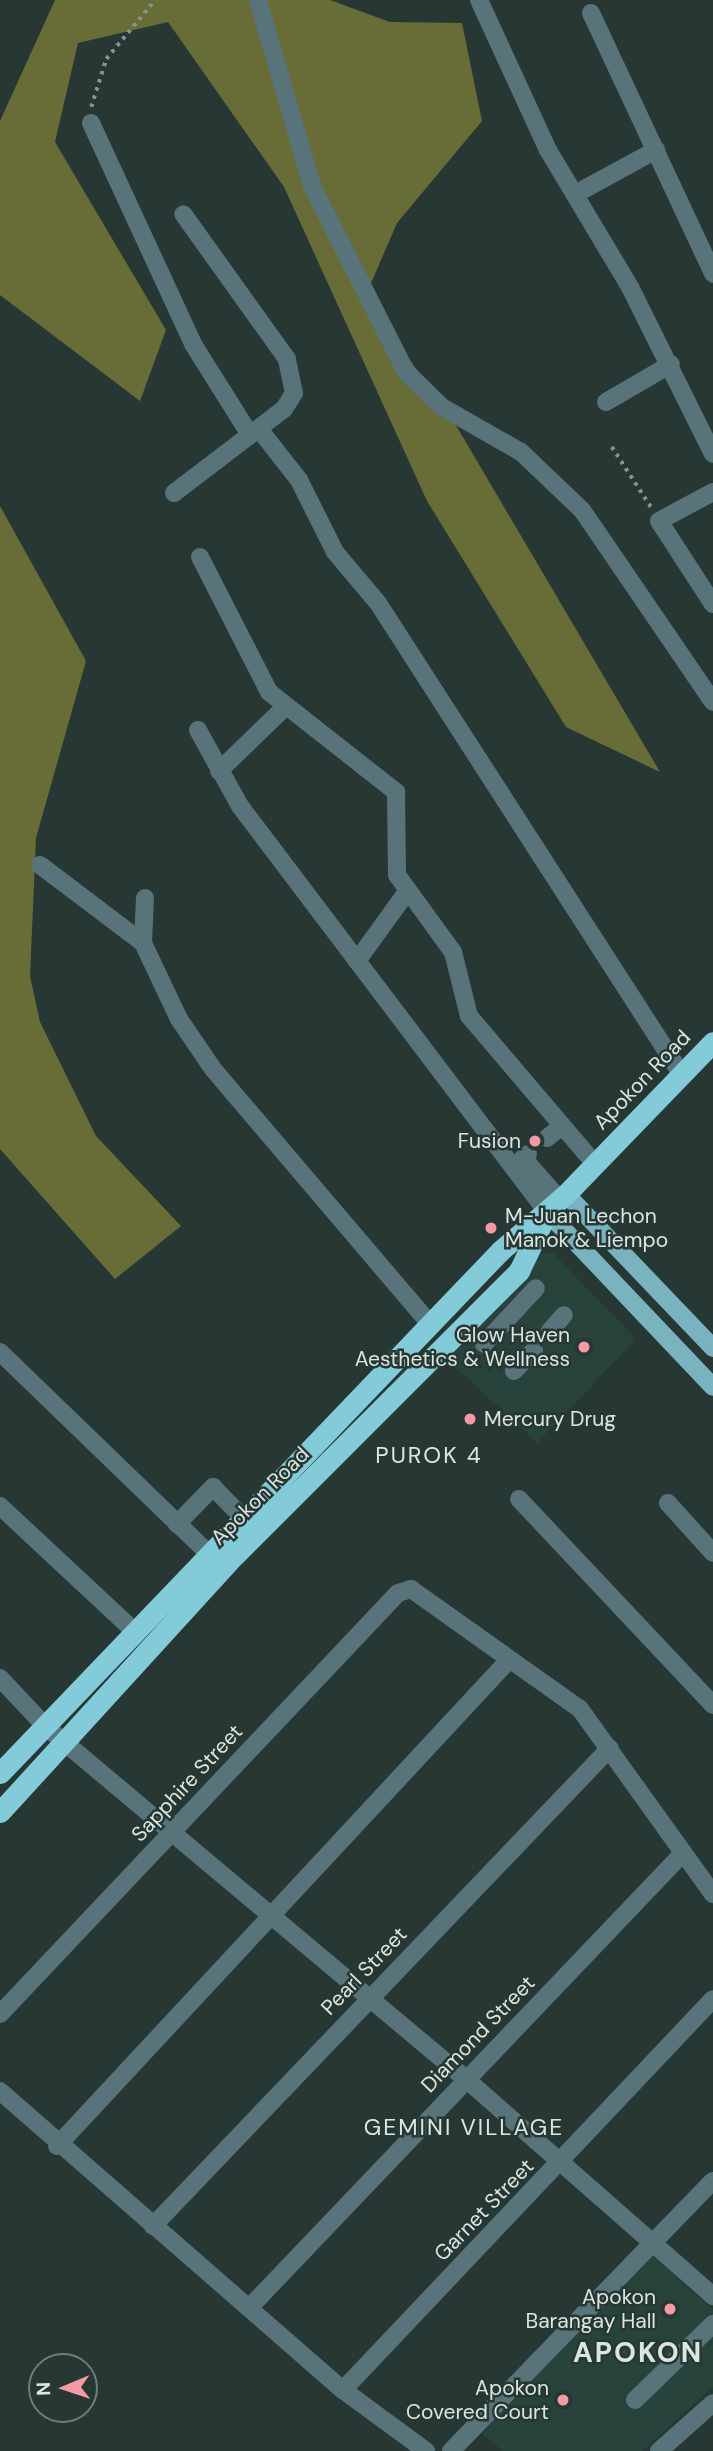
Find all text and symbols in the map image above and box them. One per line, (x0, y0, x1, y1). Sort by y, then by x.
street label: Apokon Road (588, 1025, 696, 1135)
place label: Fusion (458, 1128, 521, 1154)
marker: Fusion (527, 1133, 543, 1149)
place label: M-Juan Lechon Manok & Liempo (505, 1203, 668, 1253)
marker: M-Juan Lechon Manok & Liempo (483, 1220, 499, 1236)
place label: Glow Haven Aesthetics & Wellness (355, 1322, 570, 1372)
marker: Glow Haven Aesthetics & Wellness (576, 1339, 592, 1355)
place label: Mercury Drug (484, 1406, 616, 1432)
marker: Mercury Drug (462, 1411, 478, 1427)
district label: PUROK 4 (376, 1441, 482, 1469)
street label: Apokon Road (206, 1442, 314, 1550)
street label: Sapphire Street (126, 1719, 248, 1847)
street label: Pearl Street (316, 1922, 412, 2020)
street label: Diamond Street (416, 1970, 540, 2098)
district label: GEMINI VILLAGE (366, 2113, 562, 2141)
street label: Garnet Street (429, 2154, 539, 2266)
place label: Apokon Barangay Hall (525, 2284, 656, 2334)
marker: Apokon Barangay Hall (662, 2301, 678, 2317)
district label: APOKON (574, 2336, 702, 2370)
north arrow (28, 2353, 98, 2423)
place label: Apokon Covered Court (406, 2375, 549, 2425)
text: N (31, 2381, 56, 2396)
marker: Apokon Covered Court (555, 2392, 571, 2408)

